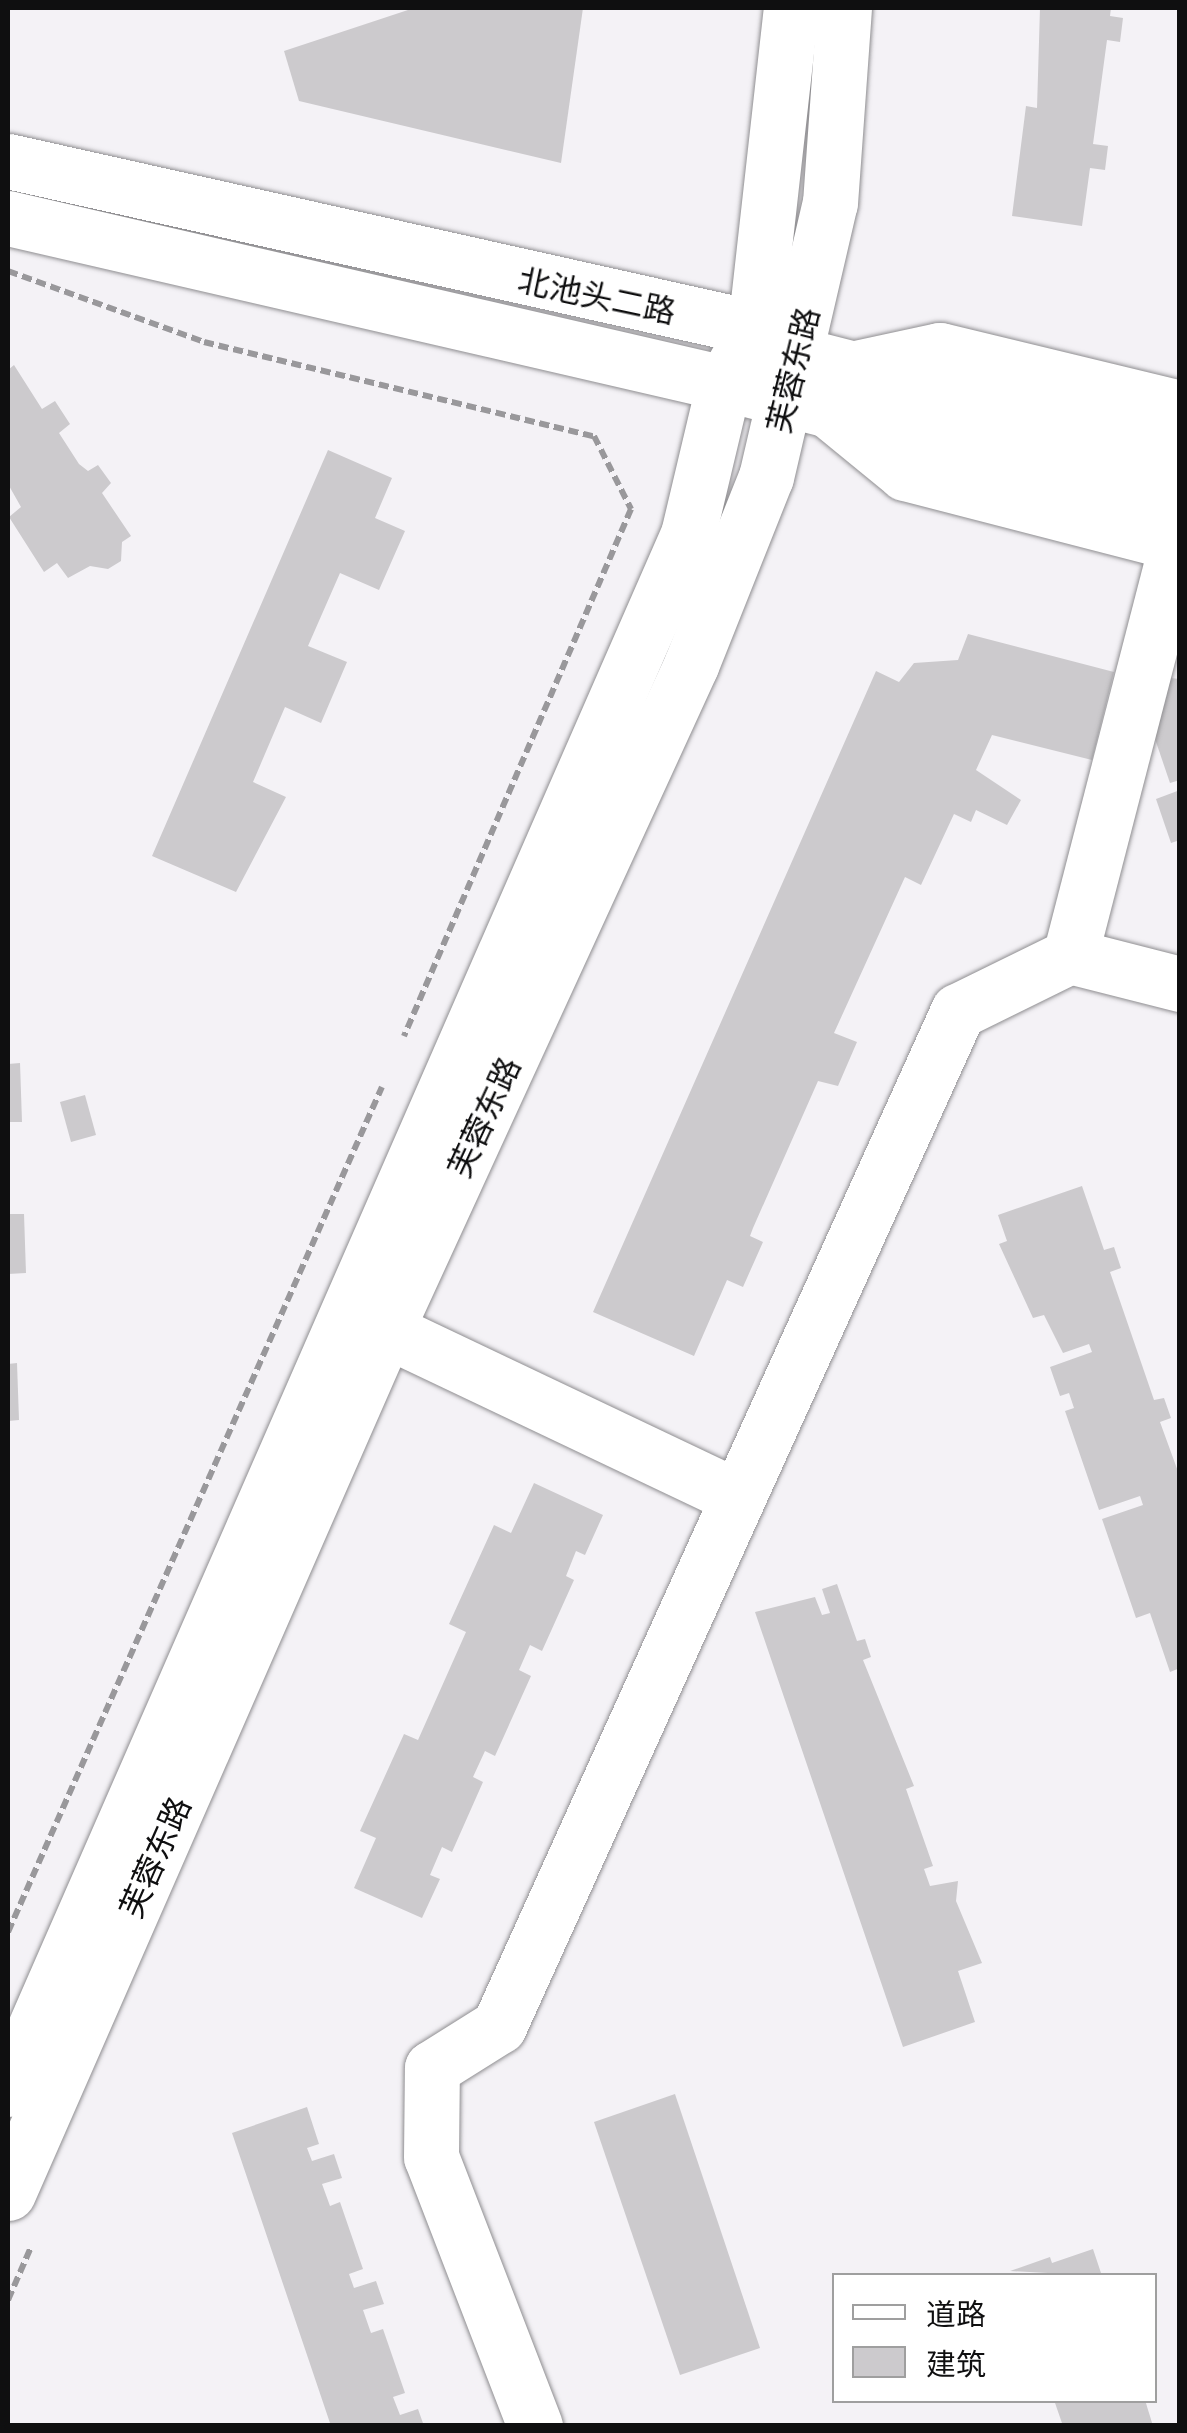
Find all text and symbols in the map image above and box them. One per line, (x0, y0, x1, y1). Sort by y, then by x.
street label: 北池头二路 (515, 261, 679, 331)
street label: 芙蓉东路 (759, 303, 827, 437)
street label: 芙蓉东路 (440, 1051, 528, 1183)
street label: 芙蓉东路 (111, 1791, 199, 1923)
legend (832, 2273, 1157, 2403)
text: 道路 (926, 2295, 986, 2331)
text: 建筑 (926, 2345, 986, 2381)

